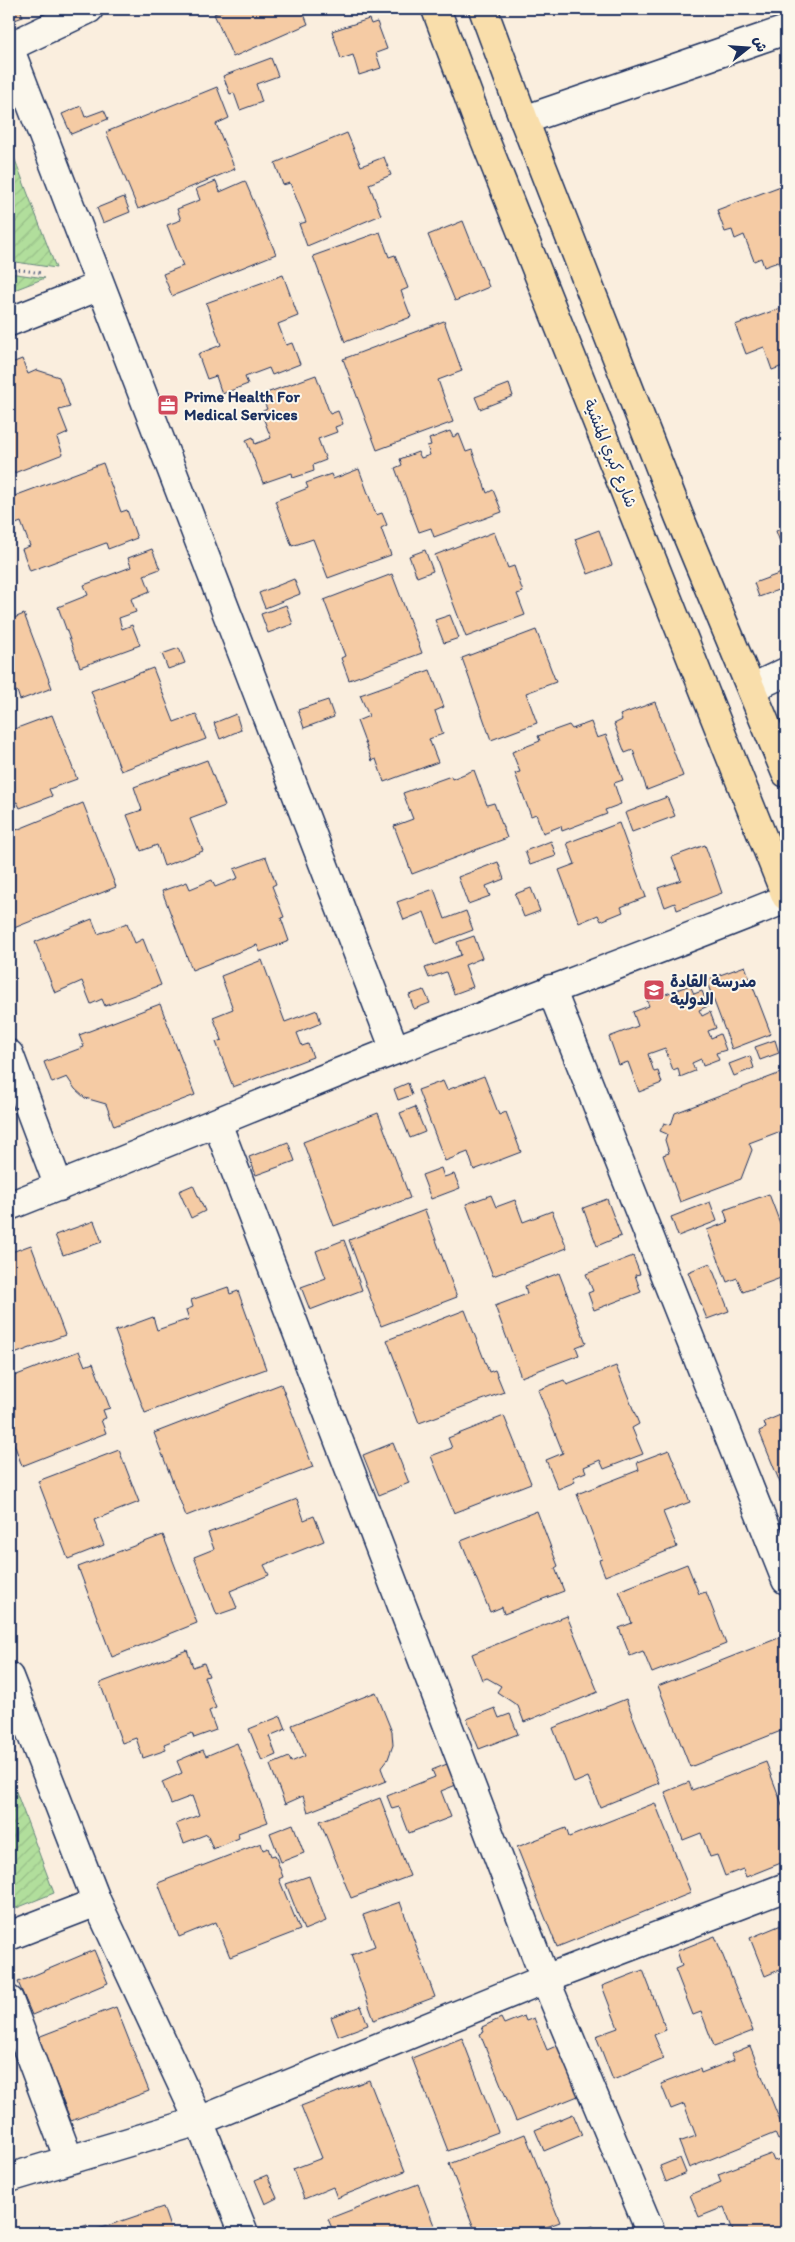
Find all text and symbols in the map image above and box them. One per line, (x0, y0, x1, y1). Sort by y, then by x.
north arrow (722, 22, 772, 72)
text: ش (750, 34, 770, 54)
place label: Prime Health For Medical Services (184, 387, 300, 424)
office icon: Prime Health For Medical Services (156, 393, 180, 417)
street label: شارع كبري المنشية (578, 396, 641, 511)
place label: مدرسة القادة الدولية (670, 972, 757, 1010)
school or university icon: مدرسة القادة الدولية (642, 978, 666, 1002)

